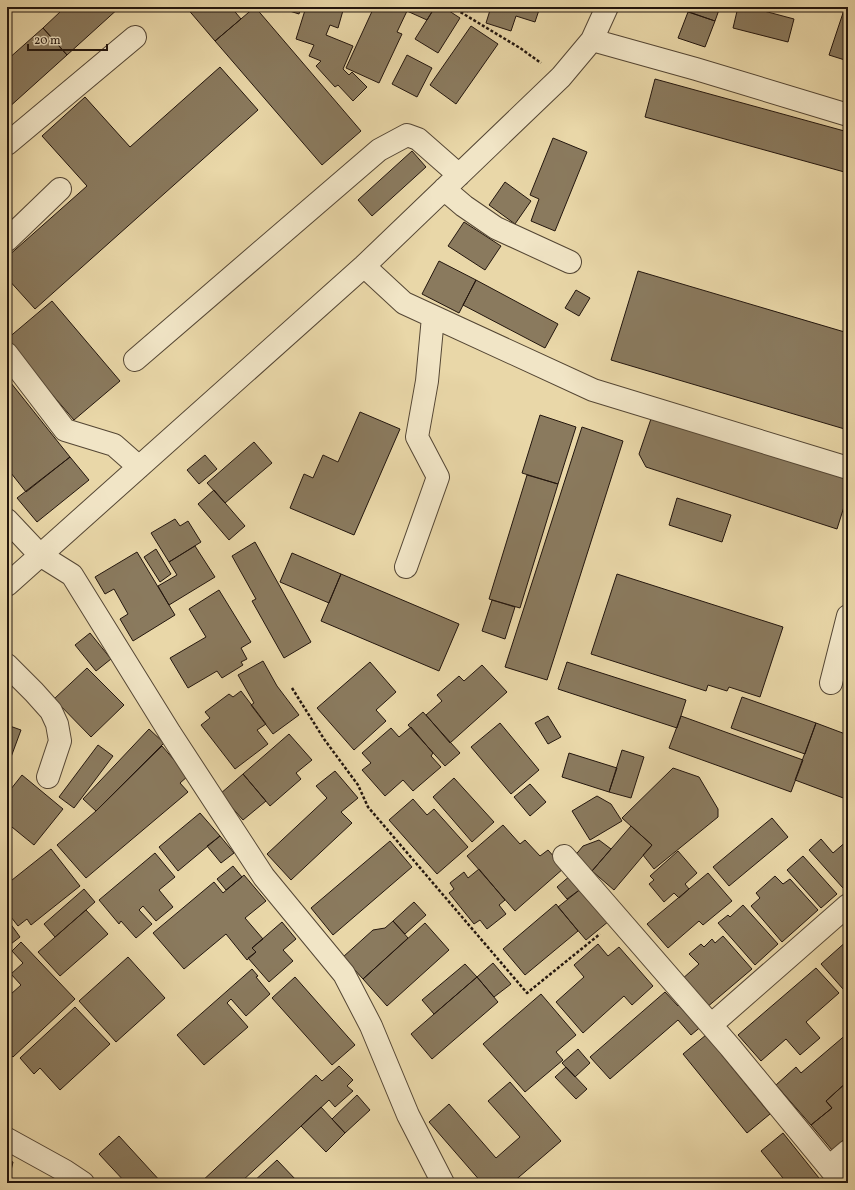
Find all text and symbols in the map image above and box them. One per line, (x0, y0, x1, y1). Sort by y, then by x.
scale bar (28, 26, 107, 52)
text: 20 m (34, 33, 61, 49)

